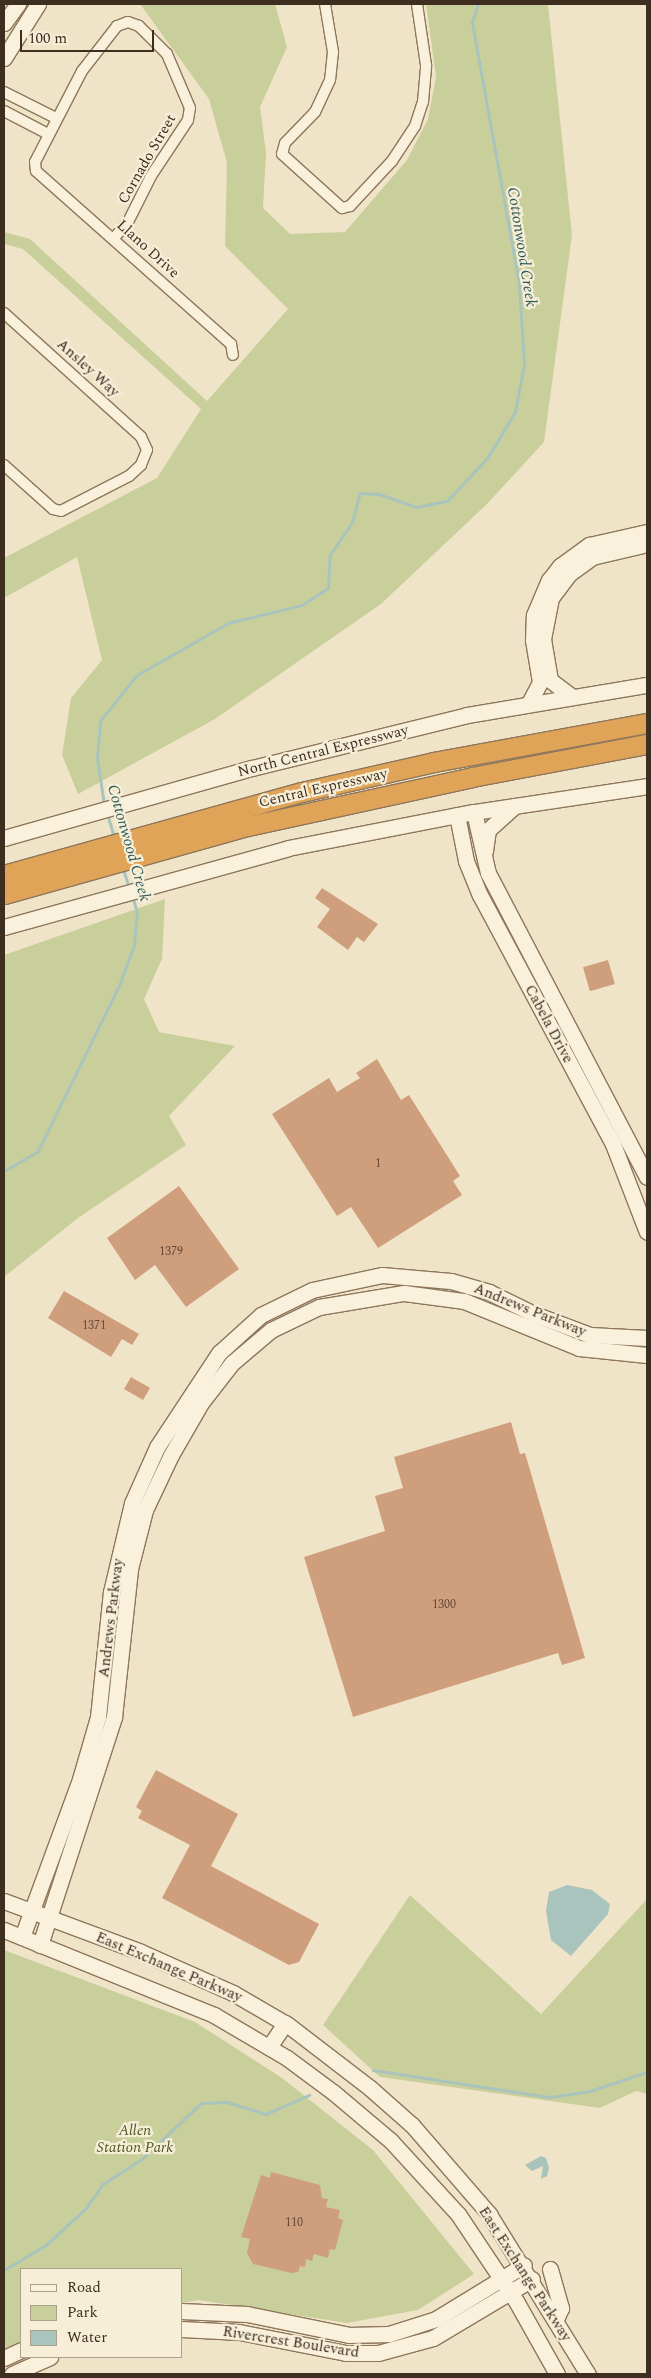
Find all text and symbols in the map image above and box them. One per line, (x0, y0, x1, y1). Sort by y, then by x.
scale bar (22, 20, 156, 52)
text: 100 m (28, 27, 67, 50)
street label: Cornado Street (114, 111, 180, 207)
water label: Cottonwood Creek (503, 186, 541, 308)
street label: Llano Drive (113, 216, 183, 282)
street label: Ansley Way (53, 335, 123, 401)
street label: North Central Expressway (236, 721, 410, 781)
street label: Central Expressway (257, 764, 389, 812)
water label: Cottonwood Creek (103, 782, 155, 904)
street label: Cabela Drive (521, 982, 577, 1066)
house number: 1 (375, 1157, 381, 1171)
house number: 1379 (159, 1245, 183, 1259)
street label: Andrews Parkway (471, 1279, 589, 1341)
house number: 1371 (82, 1319, 106, 1333)
street label: Andrews Parkway (95, 1557, 127, 1679)
house number: 1300 (432, 1598, 456, 1612)
street label: East Exchange Parkway (93, 1928, 245, 2006)
park label: Allen Station Park (97, 2121, 173, 2156)
street label: East Exchange Parkway (475, 2203, 575, 2345)
house number: 110 (285, 2216, 303, 2230)
legend (20, 2268, 182, 2358)
text: Road (67, 2276, 101, 2299)
text: Park (67, 2301, 98, 2324)
street label: Rivercrest Boulevard (221, 2322, 361, 2362)
text: Water (67, 2326, 107, 2349)

